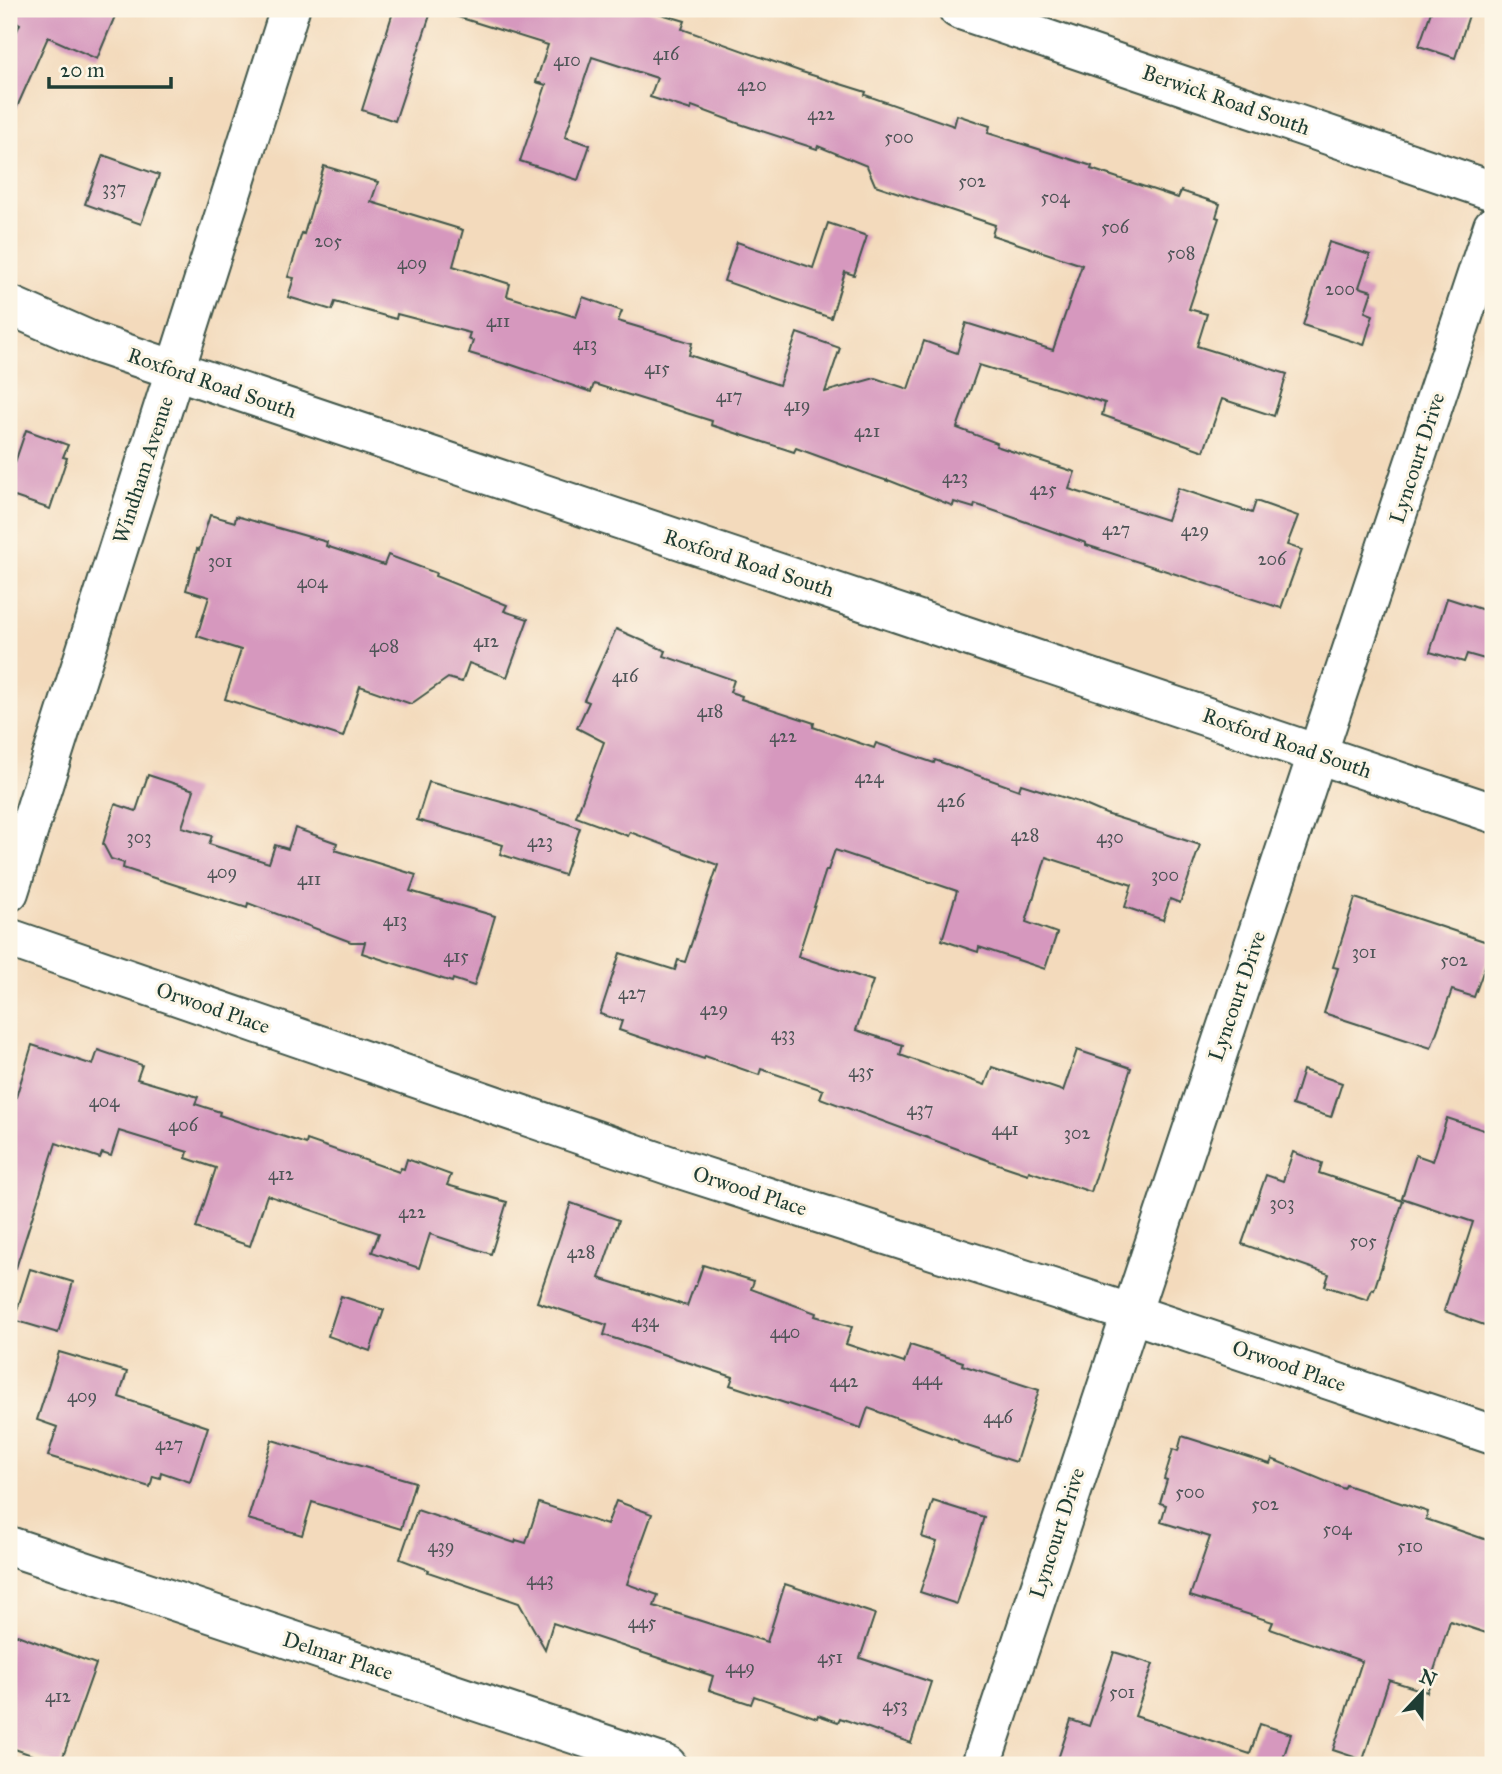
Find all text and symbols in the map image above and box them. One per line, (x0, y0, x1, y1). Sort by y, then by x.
house number: 416 (653, 43, 680, 65)
scale bar (49, 46, 172, 90)
house number: 410 (553, 49, 581, 71)
text: 20 m (60, 57, 105, 83)
street label: Berwick Road South (1139, 59, 1314, 141)
house number: 420 (737, 74, 767, 96)
house number: 422 (807, 103, 835, 125)
house number: 500 (884, 126, 914, 148)
house number: 502 (958, 170, 986, 192)
house number: 337 (102, 177, 126, 199)
house number: 504 (1041, 186, 1070, 208)
house number: 506 (1101, 216, 1130, 238)
house number: 205 (314, 230, 342, 252)
house number: 508 (1167, 242, 1195, 264)
house number: 409 (397, 252, 427, 274)
house number: 200 (1325, 278, 1355, 300)
house number: 411 (486, 310, 510, 332)
house number: 413 (573, 333, 597, 355)
street label: Roxford Road South (124, 342, 300, 424)
house number: 415 (644, 357, 670, 379)
house number: 417 (716, 385, 742, 407)
street label: Lyncourt Drive (1384, 389, 1450, 527)
street label: Windham Avenue (107, 393, 179, 547)
house number: 419 (784, 394, 810, 416)
house number: 421 (854, 420, 880, 442)
house number: 423 (942, 466, 968, 488)
house number: 425 (1029, 478, 1057, 500)
house number: 427 (1102, 518, 1130, 540)
house number: 429 (1181, 519, 1209, 541)
street label: Roxford Road South (661, 523, 838, 603)
house number: 206 (1258, 548, 1287, 570)
house number: 301 (208, 550, 232, 572)
house number: 404 (297, 571, 328, 593)
house number: 412 (473, 630, 499, 652)
house number: 408 (369, 635, 399, 657)
house number: 416 (612, 665, 639, 687)
house number: 418 (697, 700, 723, 722)
street label: Roxford Road South (1199, 702, 1375, 784)
house number: 422 (769, 725, 797, 747)
house number: 424 (855, 766, 884, 788)
house number: 426 (937, 790, 966, 812)
house number: 428 (1011, 824, 1039, 846)
house number: 303 (127, 826, 151, 848)
house number: 430 (1096, 826, 1124, 848)
house number: 423 (527, 830, 553, 852)
house number: 409 (207, 861, 237, 883)
house number: 300 (1151, 864, 1179, 886)
house number: 411 (297, 868, 321, 890)
house number: 413 (383, 909, 407, 931)
street label: Lyncourt Drive (1203, 927, 1271, 1064)
house number: 301 (1352, 941, 1376, 963)
house number: 415 (443, 945, 469, 967)
house number: 502 (1440, 949, 1468, 971)
street label: Orwood Place (153, 976, 273, 1040)
house number: 427 (618, 982, 646, 1004)
house number: 429 (700, 998, 728, 1020)
house number: 433 (771, 1023, 795, 1045)
house number: 435 (848, 1060, 874, 1082)
house number: 404 (89, 1090, 120, 1112)
house number: 437 (907, 1098, 933, 1120)
house number: 406 (168, 1114, 199, 1136)
house number: 441 (991, 1118, 1019, 1140)
house number: 302 (1064, 1122, 1090, 1144)
street label: Orwood Place (690, 1160, 811, 1222)
house number: 412 (268, 1163, 294, 1185)
house number: 303 (1270, 1192, 1294, 1214)
house number: 422 (398, 1201, 426, 1223)
house number: 505 (1349, 1230, 1377, 1252)
house number: 428 (567, 1241, 595, 1263)
house number: 434 (631, 1310, 660, 1332)
house number: 440 (770, 1321, 800, 1343)
street label: Orwood Place (1229, 1334, 1349, 1398)
house number: 444 (912, 1368, 943, 1390)
house number: 442 (830, 1370, 859, 1392)
house number: 409 (67, 1385, 97, 1407)
house number: 446 (983, 1406, 1013, 1428)
house number: 427 (155, 1433, 183, 1455)
street label: Lyncourt Drive (1024, 1464, 1090, 1602)
house number: 500 (1175, 1481, 1205, 1503)
house number: 502 (1251, 1493, 1279, 1515)
house number: 504 (1323, 1518, 1352, 1540)
house number: 439 (428, 1535, 454, 1557)
house number: 510 (1397, 1535, 1423, 1557)
house number: 443 (526, 1568, 554, 1590)
house number: 445 (628, 1611, 657, 1633)
street label: Delmar Place (280, 1626, 397, 1686)
house number: 451 (817, 1646, 843, 1668)
house number: 449 (725, 1656, 755, 1678)
north arrow (1386, 1658, 1456, 1728)
text: N (1416, 1664, 1440, 1691)
house number: 501 (1109, 1681, 1135, 1703)
house number: 412 (45, 1685, 71, 1707)
house number: 453 (882, 1694, 908, 1716)

